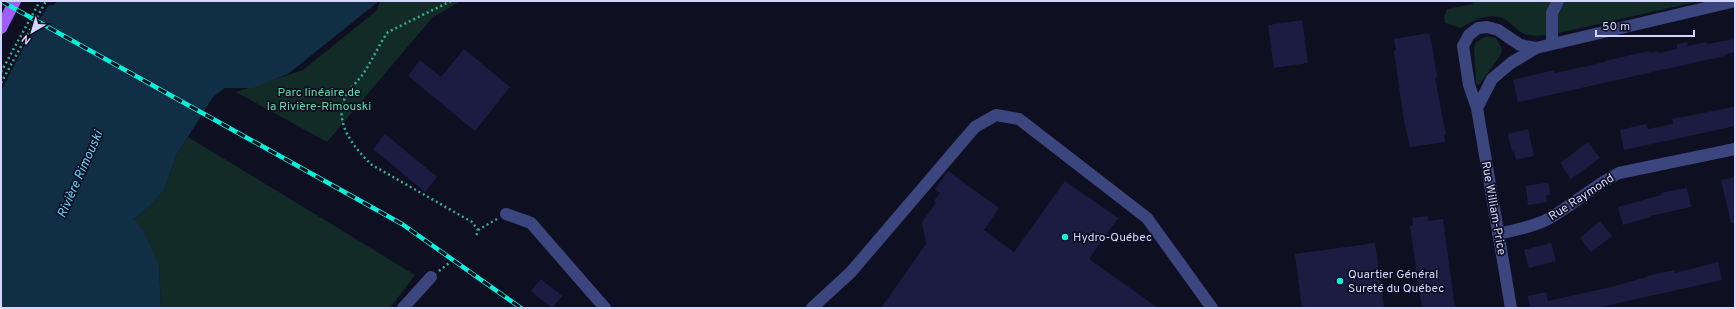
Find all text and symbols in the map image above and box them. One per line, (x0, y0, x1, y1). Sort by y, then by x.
north arrow (12, 12, 52, 52)
scale bar (1596, 12, 1694, 38)
text: 50 m (1602, 19, 1630, 35)
text: N (19, 31, 34, 47)
park label: Parc linéaire de la Rivière-Rimouski (267, 85, 371, 115)
water label: Rivière Rimouski (54, 128, 108, 221)
street label: Rue William-Price (1477, 160, 1509, 256)
street label: Rue Raymond (1546, 171, 1617, 225)
place label: Hydro-Québec (1073, 230, 1152, 246)
marker: Hydro-Québec (1060, 232, 1070, 242)
place label: Quartier Général Sureté du Québec (1348, 267, 1444, 297)
marker: Quartier Général Sureté du Québec (1335, 276, 1345, 286)

